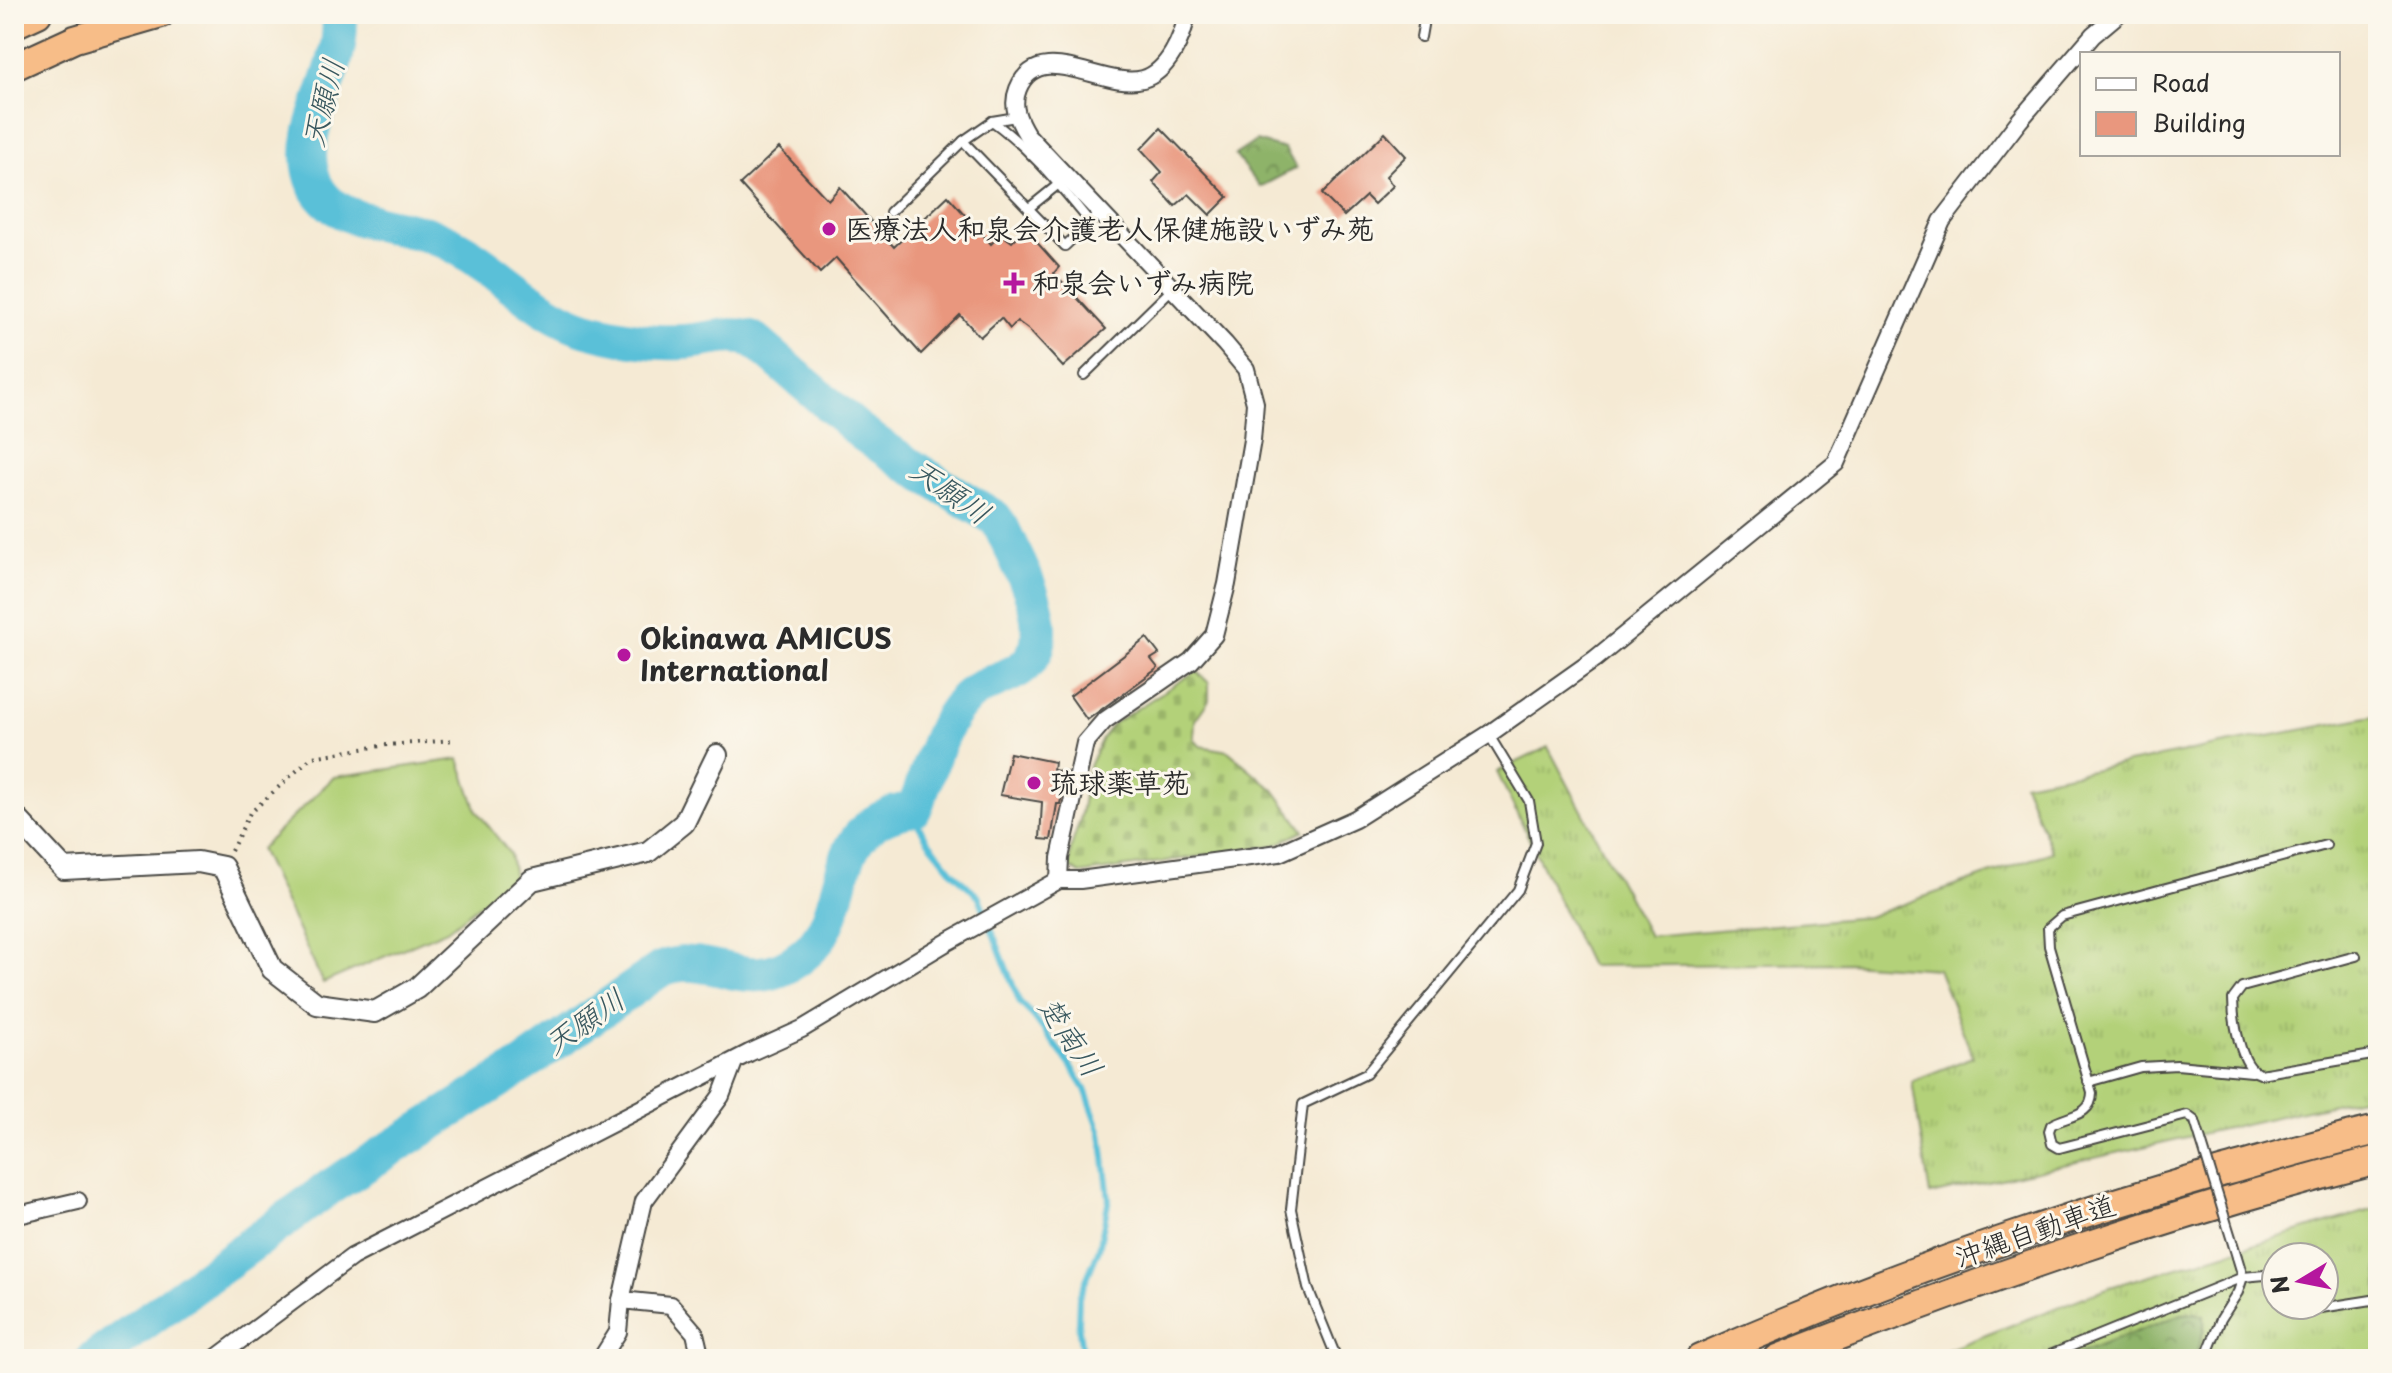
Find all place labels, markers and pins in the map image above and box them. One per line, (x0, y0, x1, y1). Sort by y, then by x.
place label: 医療法人和泉会介護老人保健施設いずみ苑 (845, 206, 1375, 249)
marker: 医療法人和泉会介護老人保健施設いずみ苑 (820, 220, 838, 238)
place label: 和泉会いずみ病院 (1032, 260, 1254, 303)
marker: 和泉会いずみ病院 (1003, 272, 1025, 294)
place label: Okinawa AMICUS International (640, 616, 892, 691)
marker: Okinawa AMICUS International (615, 646, 633, 664)
place label: 琉球薬草苑 (1050, 760, 1190, 803)
marker: 琉球薬草苑 (1025, 774, 1043, 792)

